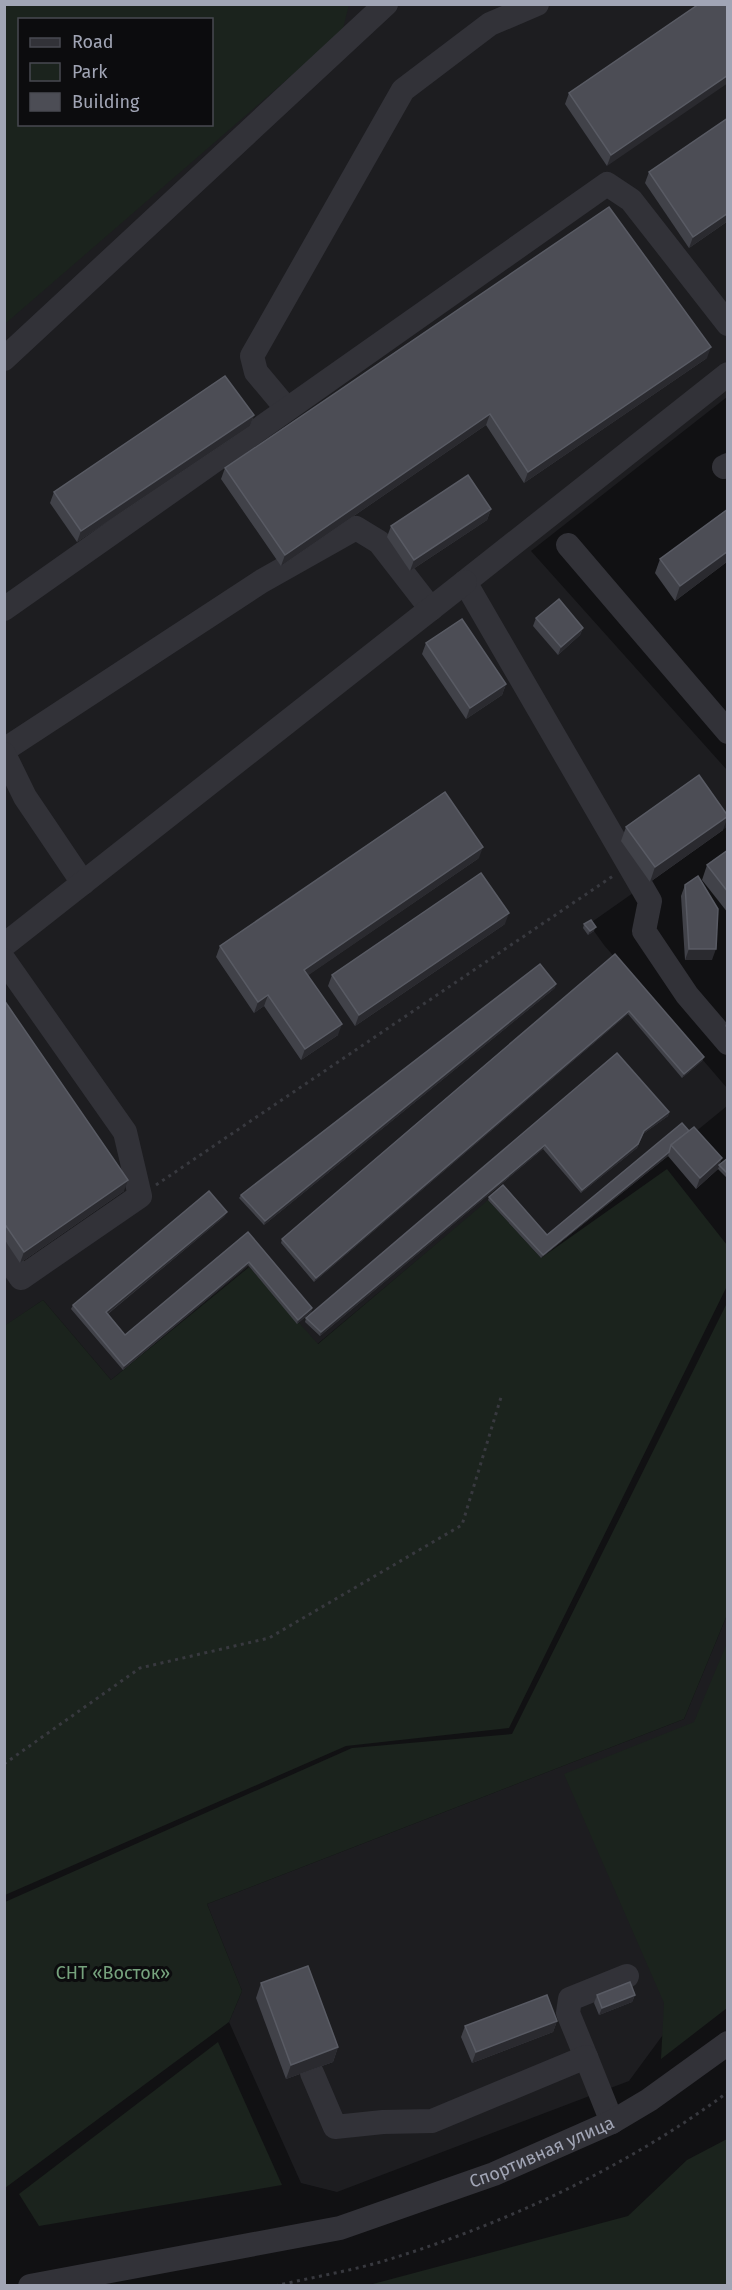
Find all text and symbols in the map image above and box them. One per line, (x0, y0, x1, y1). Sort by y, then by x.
legend (18, 18, 213, 126)
text: Road (72, 31, 114, 53)
text: Park (72, 61, 108, 83)
text: Building (72, 91, 140, 113)
park label: СНТ «Восток» (56, 1962, 170, 1984)
street label: Спортивная улица (466, 2111, 618, 2193)

